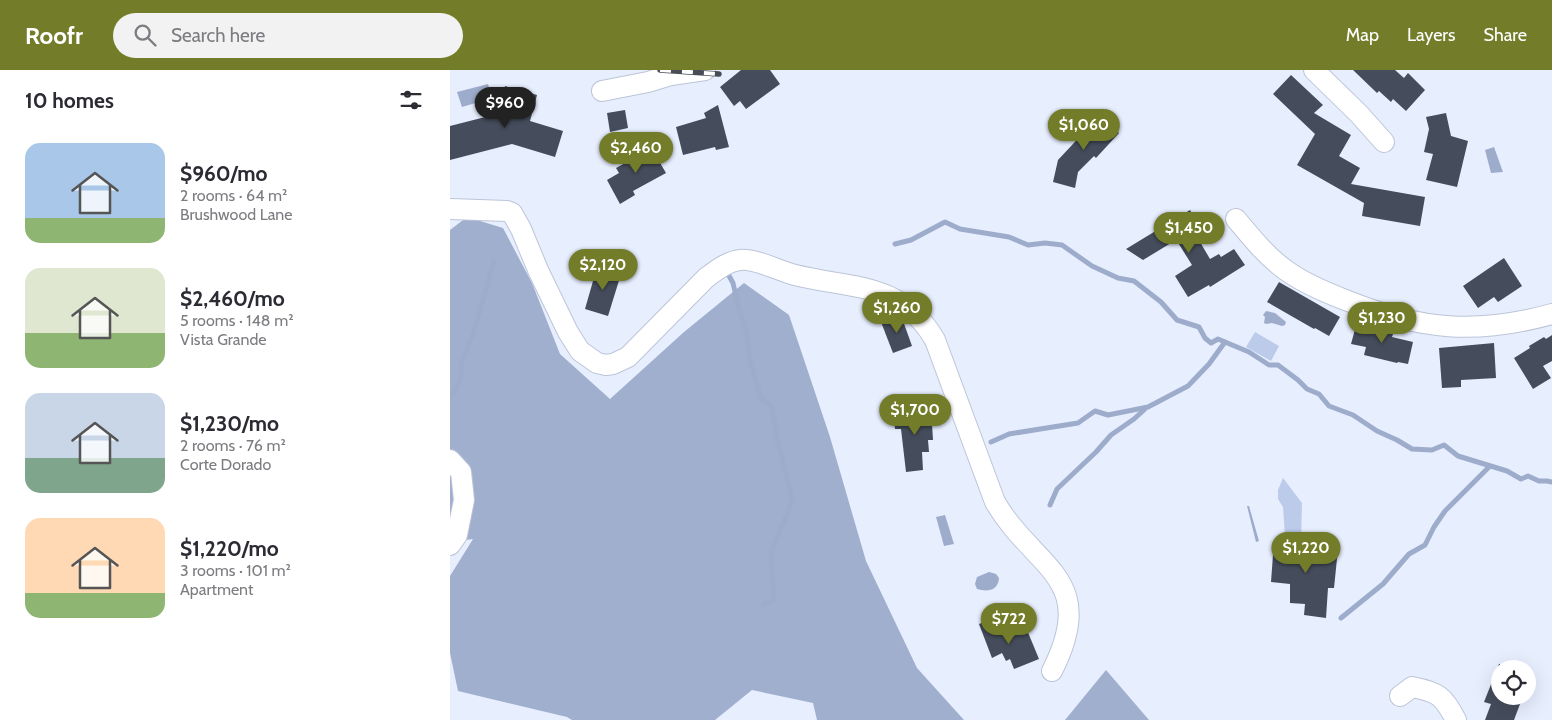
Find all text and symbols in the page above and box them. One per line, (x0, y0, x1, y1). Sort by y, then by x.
search box (113, 13, 463, 58)
text: Roofr (25, 21, 83, 50)
icon: search (131, 21, 159, 49)
text: Search here (171, 24, 265, 47)
text: Map (1346, 24, 1379, 46)
text: Layers (1407, 24, 1456, 46)
text: Share (1484, 24, 1527, 46)
icon: filters (397, 86, 425, 114)
pin: $960 (475, 87, 535, 129)
text: 10 homes (25, 88, 114, 113)
text: $960 (486, 93, 524, 112)
pin: $1,060 (1043, 108, 1125, 151)
text: $1,060 (1059, 115, 1109, 134)
pin: $2,460 (595, 132, 677, 174)
text: $2,460 (610, 138, 662, 157)
text: $960/mo (180, 161, 268, 186)
icon: home (65, 163, 125, 223)
text: 2 rooms · 64 m² (180, 186, 287, 205)
text: Brushwood Lane (180, 205, 293, 224)
pin: $1,450 (1148, 212, 1230, 254)
text: $1,450 (1165, 218, 1213, 237)
pin: $2,120 (562, 248, 644, 291)
text: $2,120 (580, 255, 626, 274)
text: $2,460/mo (180, 286, 285, 311)
icon: home (65, 288, 125, 348)
pin: $1,260 (856, 292, 938, 334)
text: $1,260 (873, 298, 921, 317)
pin: $1,230 (1341, 302, 1423, 344)
text: $1,230 (1358, 308, 1406, 327)
text: 5 rooms · 148 m² (180, 311, 293, 330)
text: Vista Grande (180, 330, 266, 349)
pin: $1,700 (874, 394, 956, 436)
text: $1,700 (890, 400, 940, 419)
text: $1,230/mo (180, 411, 279, 436)
icon: home (65, 413, 125, 473)
text: 2 rooms · 76 m² (180, 436, 286, 455)
text: Corte Dorado (180, 455, 271, 474)
pin: $1,220 (1265, 532, 1347, 574)
text: $1,220/mo (180, 536, 279, 561)
icon: home (65, 538, 125, 598)
text: $1,220 (1282, 538, 1330, 557)
text: 3 rooms · 101 m² (180, 561, 291, 580)
text: Apartment (180, 580, 253, 599)
pin: $722 (979, 602, 1039, 645)
text: $722 (992, 609, 1026, 628)
map controls (1491, 660, 1536, 705)
button: locate (1491, 660, 1536, 705)

